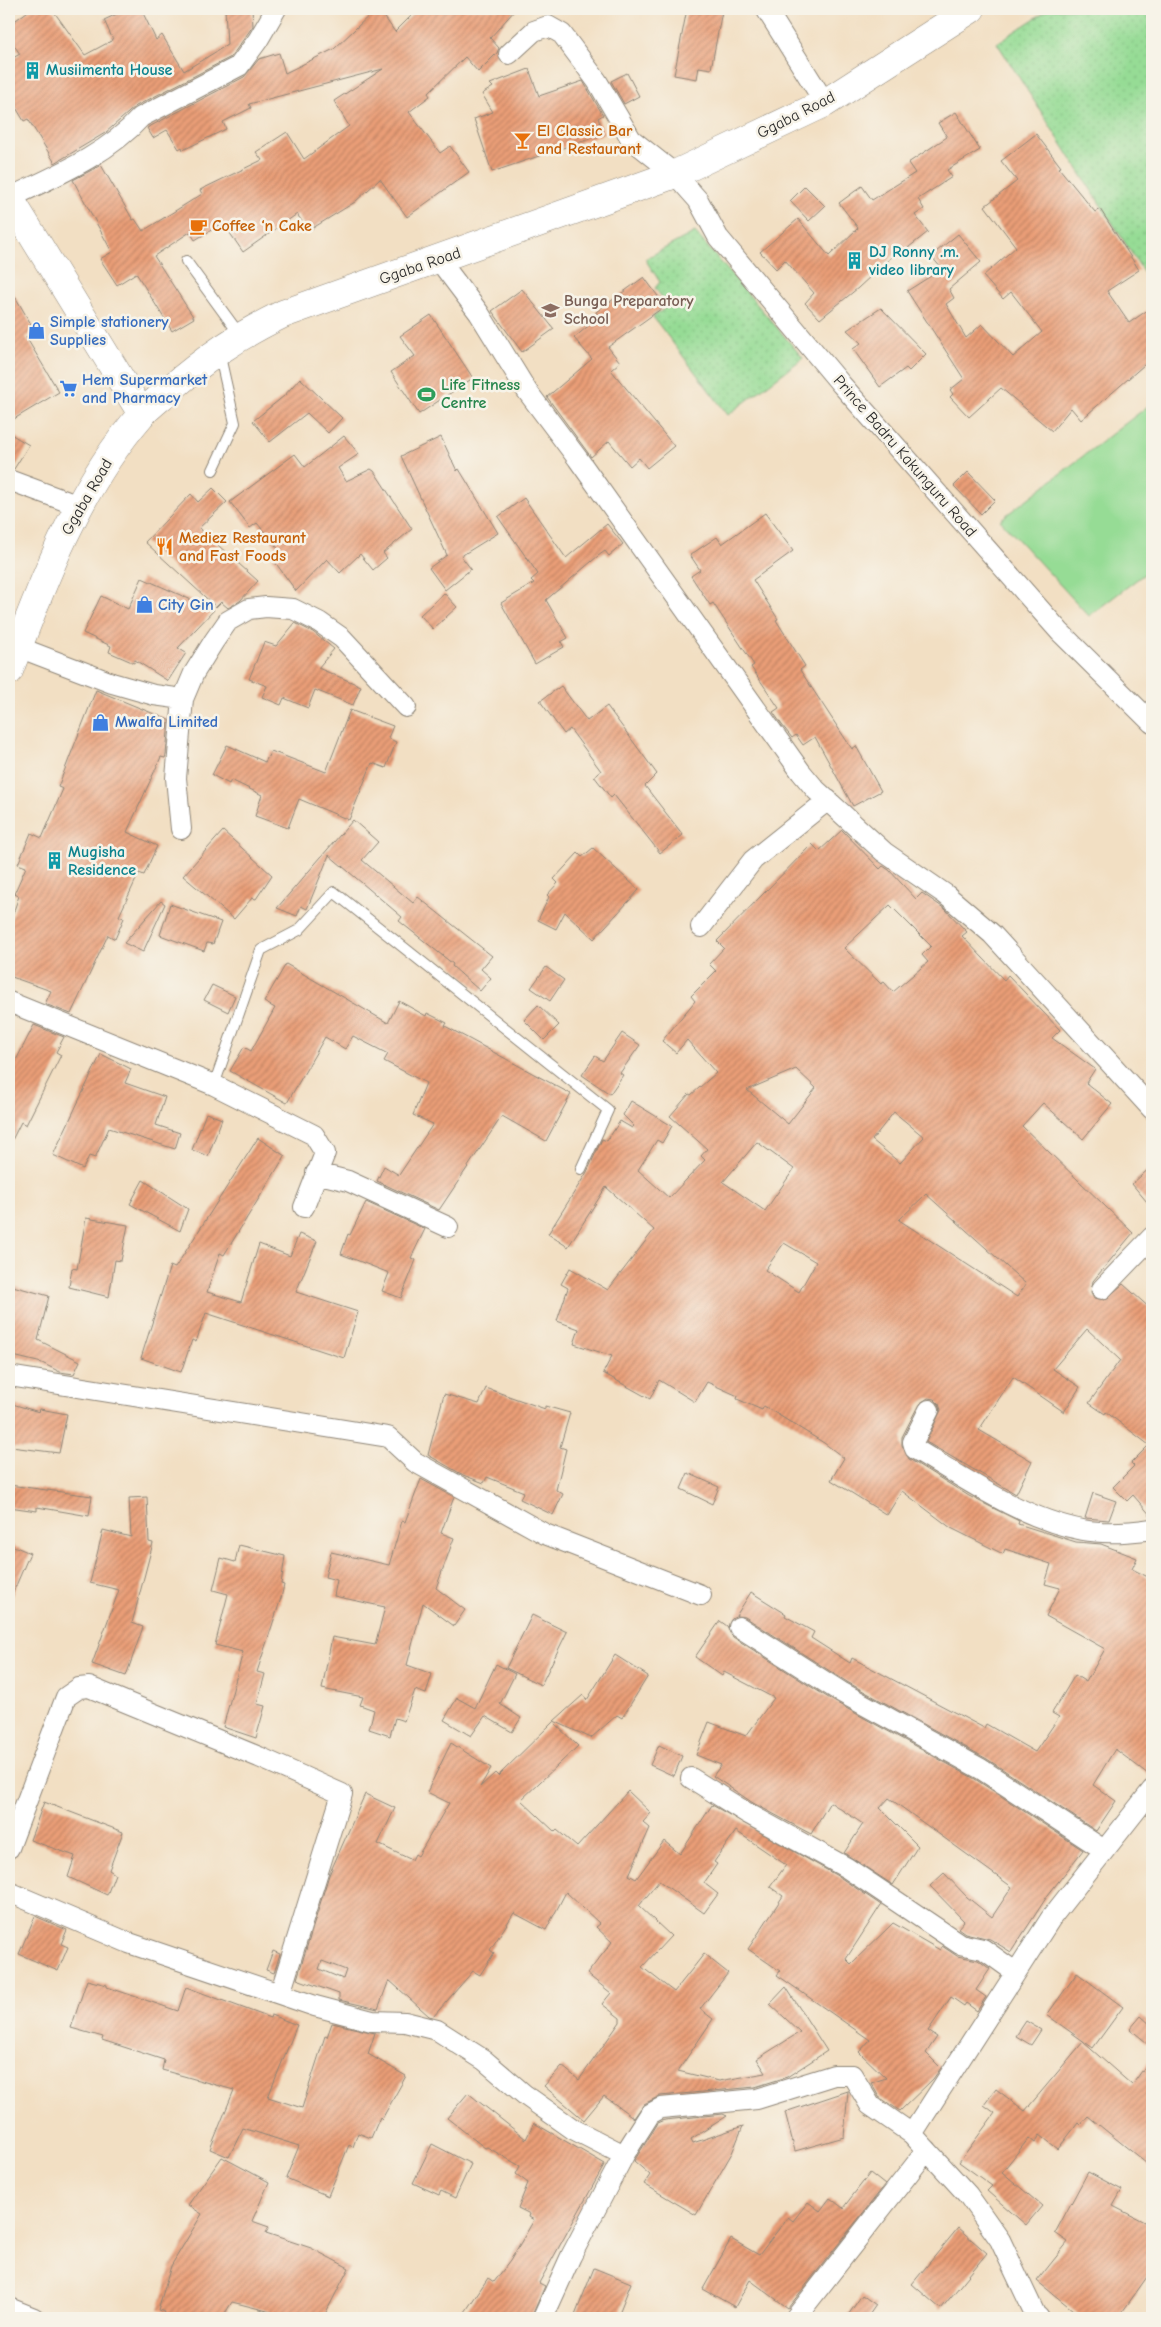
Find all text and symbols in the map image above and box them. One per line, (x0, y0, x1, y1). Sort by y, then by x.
building icon: Musiimenta House (22, 60, 42, 80)
place label: Musiimenta House (46, 61, 173, 79)
street label: Ggaba Road (754, 88, 838, 142)
place label: El Classic Bar and Restaurant (537, 122, 642, 158)
bar icon: El Classic Bar and Restaurant (513, 130, 533, 150)
cafe icon: Coffee ‘n Cake (188, 216, 208, 236)
place label: Coffee ‘n Cake (212, 217, 312, 235)
place label: DJ Ronny .m. video library (868, 243, 959, 279)
street label: Ggaba Road (377, 244, 463, 288)
building icon: DJ Ronny .m. video library (845, 251, 865, 271)
place label: Bunga Preparatory School (564, 292, 694, 328)
school or university icon: Bunga Preparatory School (540, 300, 560, 320)
place label: Simple stationery Supplies (50, 313, 169, 349)
shop icon: Simple stationery Supplies (26, 321, 46, 341)
place label: Hem Supermarket and Pharmacy (82, 371, 208, 407)
street label: Prince Badru Kakunguru Road (830, 371, 980, 541)
place label: Life Fitness Centre (441, 376, 520, 412)
supermarket icon: Hem Supermarket and Pharmacy (58, 379, 78, 399)
sports icon: Life Fitness Centre (417, 384, 437, 404)
street label: Ggaba Road (58, 456, 116, 538)
place label: Mediez Restaurant and Fast Foods (179, 529, 306, 565)
restaurant icon: Mediez Restaurant and Fast Foods (155, 537, 175, 557)
shop icon: City Gin (134, 595, 154, 615)
place label: City Gin (158, 596, 214, 614)
shop icon: Mwalfa Limited (91, 712, 111, 732)
place label: Mwalfa Limited (115, 713, 218, 731)
place label: Mugisha Residence (68, 843, 136, 879)
building icon: Mugisha Residence (44, 851, 64, 871)

